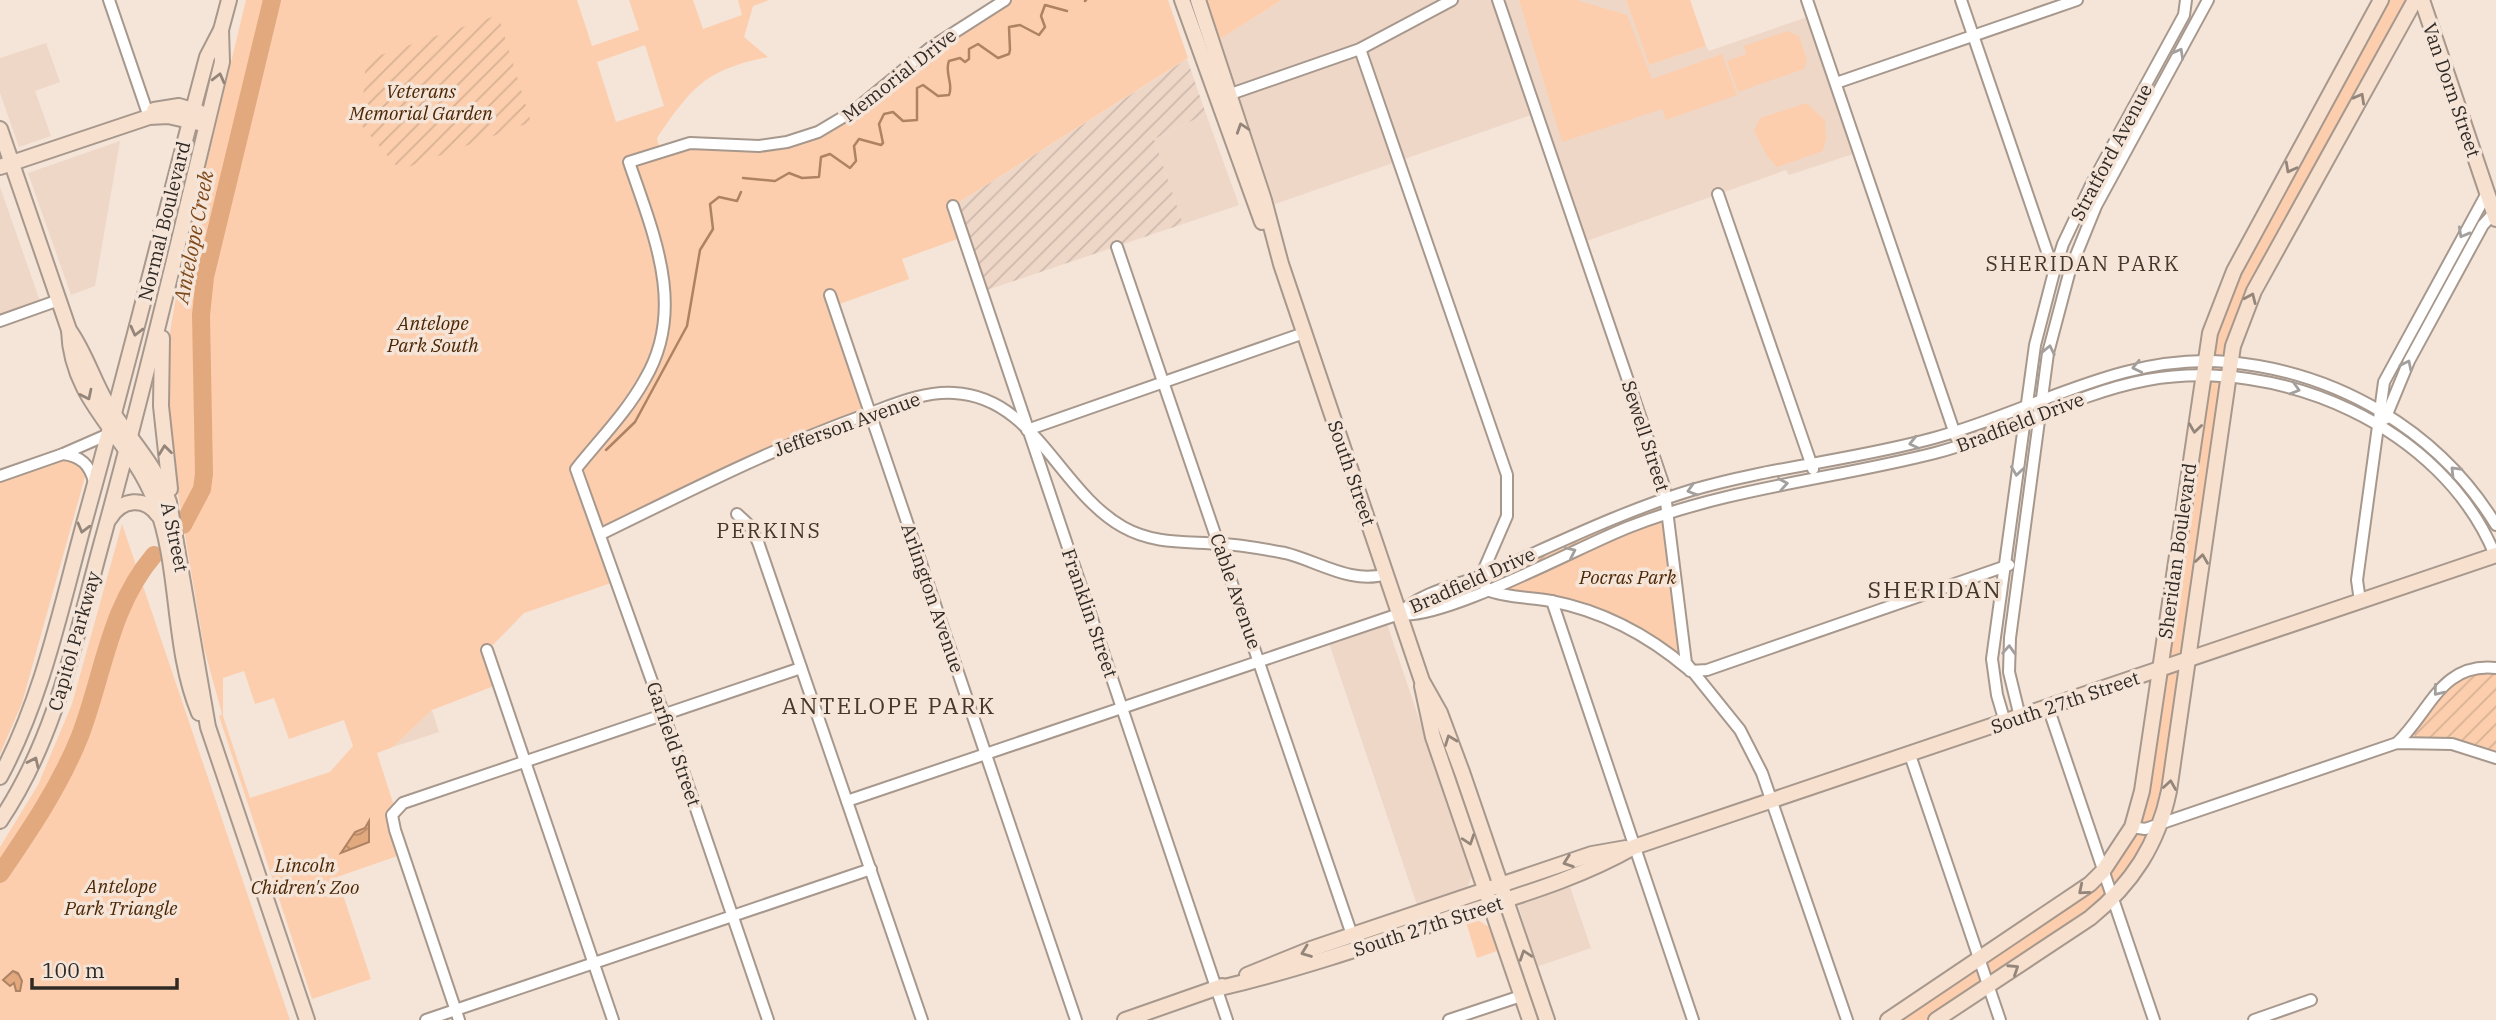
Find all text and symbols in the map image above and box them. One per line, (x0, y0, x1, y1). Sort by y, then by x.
street label: Van Dorn Street (2418, 20, 2486, 161)
street label: Memorial Drive (837, 23, 961, 127)
one-way arrow (2171, 48, 2184, 61)
one-way arrow (211, 72, 225, 84)
park label: Veterans Memorial Garden (348, 79, 493, 125)
street label: Stratford Avenue (2065, 80, 2157, 224)
one-way arrow (2352, 93, 2365, 106)
one-way arrow (1235, 122, 1250, 134)
street label: Normal Boulevard (133, 139, 195, 303)
one-way arrow (2285, 160, 2298, 173)
water label: Antelope Creek (166, 167, 220, 307)
one-way arrow (2458, 226, 2471, 238)
district label: SHERIDAN PARK (1985, 249, 2181, 277)
one-way arrow (2243, 293, 2257, 305)
park label: Antelope Park South (386, 311, 479, 357)
one-way arrow (130, 324, 144, 336)
one-way arrow (2041, 344, 2056, 356)
one-way arrow (2131, 359, 2143, 374)
one-way arrow (2399, 360, 2413, 372)
street label: Sewell Street (1617, 377, 1675, 495)
one-way arrow (2288, 381, 2300, 396)
street label: Jefferson Avenue (771, 386, 923, 462)
street label: Bradfield Drive (1953, 387, 2087, 457)
one-way arrow (79, 388, 93, 400)
street label: South Street (1323, 417, 1381, 529)
one-way arrow (2187, 422, 2202, 434)
one-way arrow (1908, 435, 1920, 449)
one-way arrow (158, 444, 173, 456)
street label: Sheridan Boulevard (2153, 461, 2201, 641)
one-way arrow (2010, 466, 2025, 477)
one-way arrow (2450, 466, 2463, 479)
one-way arrow (1777, 477, 1789, 492)
one-way arrow (1686, 482, 1698, 497)
street label: A Street (156, 500, 194, 574)
district label: PERKINS (716, 516, 822, 544)
street label: Arlington Avenue (896, 520, 970, 676)
one-way arrow (77, 522, 91, 534)
street label: Cable Avenue (1205, 530, 1267, 652)
street label: Bradfield Drive (1405, 542, 1539, 618)
street label: Franklin Street (1057, 545, 1123, 681)
one-way arrow (1564, 546, 1576, 560)
one-way arrow (2194, 553, 2209, 565)
park label: Pocras Park (1578, 565, 1678, 589)
street label: Capitol Parkway (43, 568, 106, 714)
district label: SHERIDAN (1867, 574, 2003, 604)
one-way arrow (2002, 644, 2017, 655)
street label: South 27th Street (1987, 665, 2143, 739)
street label: Garfield Street (641, 679, 707, 810)
one-way arrow (2434, 683, 2446, 696)
district label: ANTELOPE PARK (782, 690, 996, 720)
one-way arrow (1445, 735, 1459, 747)
one-way arrow (25, 757, 39, 769)
one-way arrow (2162, 779, 2177, 790)
one-way arrow (1461, 833, 1475, 845)
park label: Lincoln Chidren's Zoo (251, 853, 359, 899)
one-way arrow (1562, 854, 1574, 868)
park label: Antelope Park Triangle (64, 874, 178, 920)
one-way arrow (2078, 882, 2091, 894)
street label: South 27th Street (1350, 890, 1506, 961)
one-way arrow (1301, 943, 1313, 957)
scale bar (32, 946, 177, 990)
one-way arrow (1519, 950, 1533, 962)
text: 100 m (42, 956, 105, 984)
one-way arrow (2006, 964, 2019, 977)

